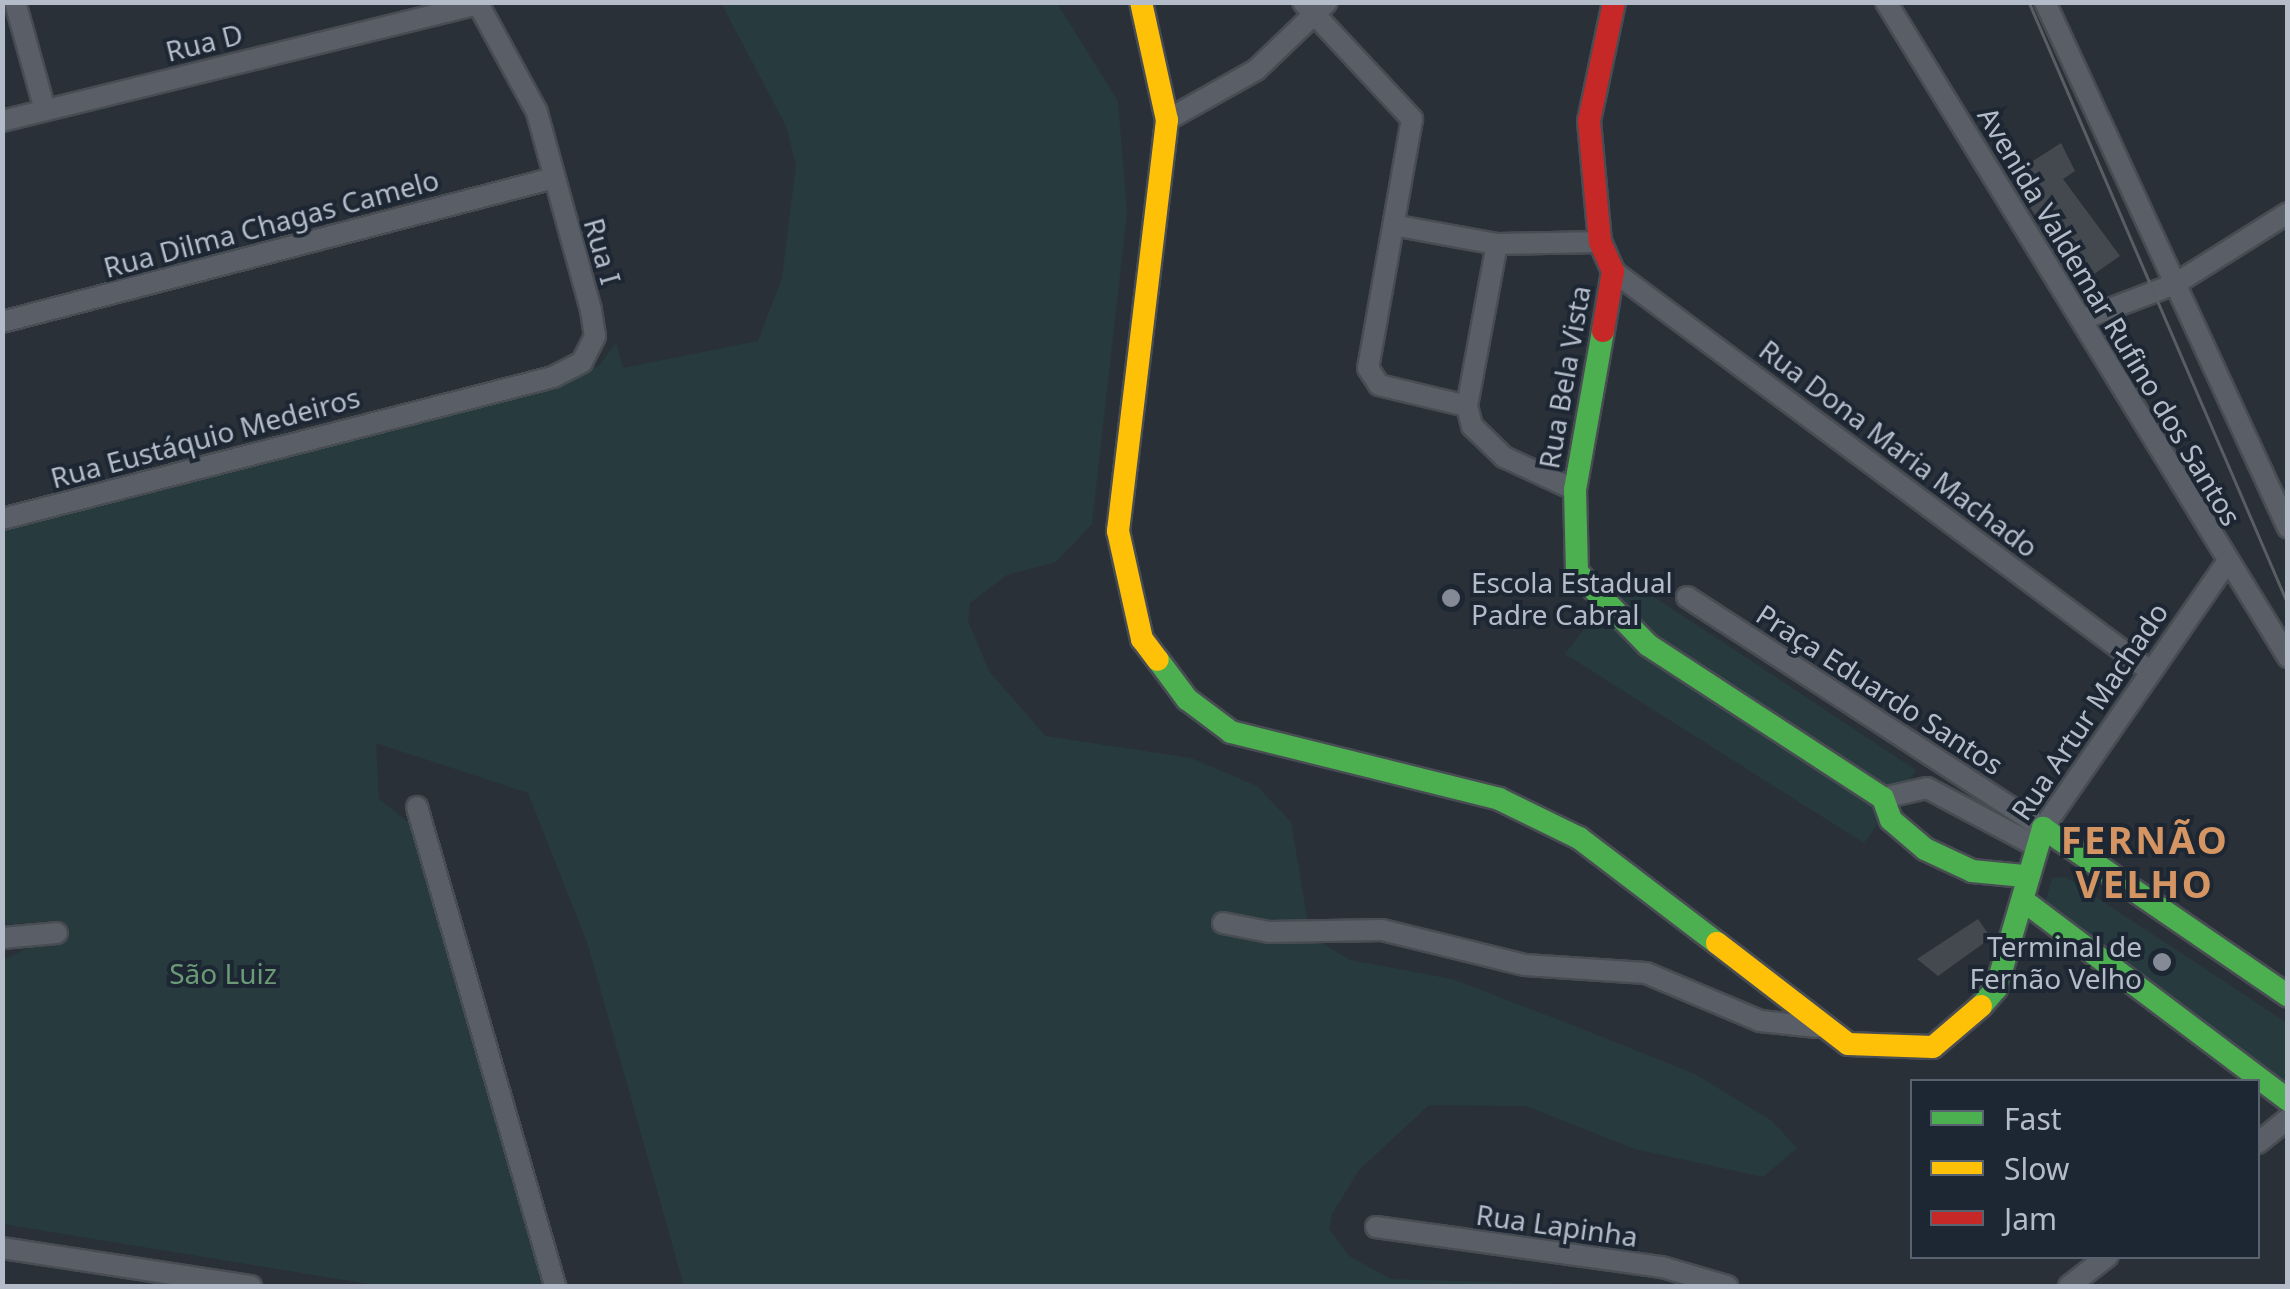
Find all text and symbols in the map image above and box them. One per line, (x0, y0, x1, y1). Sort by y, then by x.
street label: Rua D (162, 16, 246, 68)
street label: Avenida Valdemar Rufino dos Santos (1971, 101, 2249, 531)
street label: Rua Dilma Chagas Camelo (100, 162, 442, 284)
street label: Rua I (578, 214, 628, 288)
street label: Rua Bela Vista (1531, 283, 1597, 471)
street label: Rua Dona Maria Machado (1753, 332, 2045, 564)
street label: Rua Eustáquio Medeiros (47, 380, 363, 494)
place label: Escola Estadual Padre Cabral (1471, 565, 1673, 631)
marker: Escola Estadual Padre Cabral (1440, 587, 1462, 609)
street label: Rua Artur Machado (2004, 596, 2174, 826)
street label: Praça Eduardo Santos (1750, 597, 2010, 781)
district label: FERNÃO VELHO (2061, 817, 2229, 906)
place label: Terminal de Fernão Velho (1969, 929, 2142, 995)
marker: Terminal de Fernão Velho (2151, 951, 2173, 973)
park label: São Luiz (169, 956, 277, 990)
legend (1910, 1079, 2260, 1259)
text: Fast (2004, 1098, 2062, 1139)
text: Slow (2004, 1148, 2069, 1189)
street label: Rua Lapinha (1474, 1197, 1640, 1253)
text: Jam (2004, 1198, 2057, 1239)

